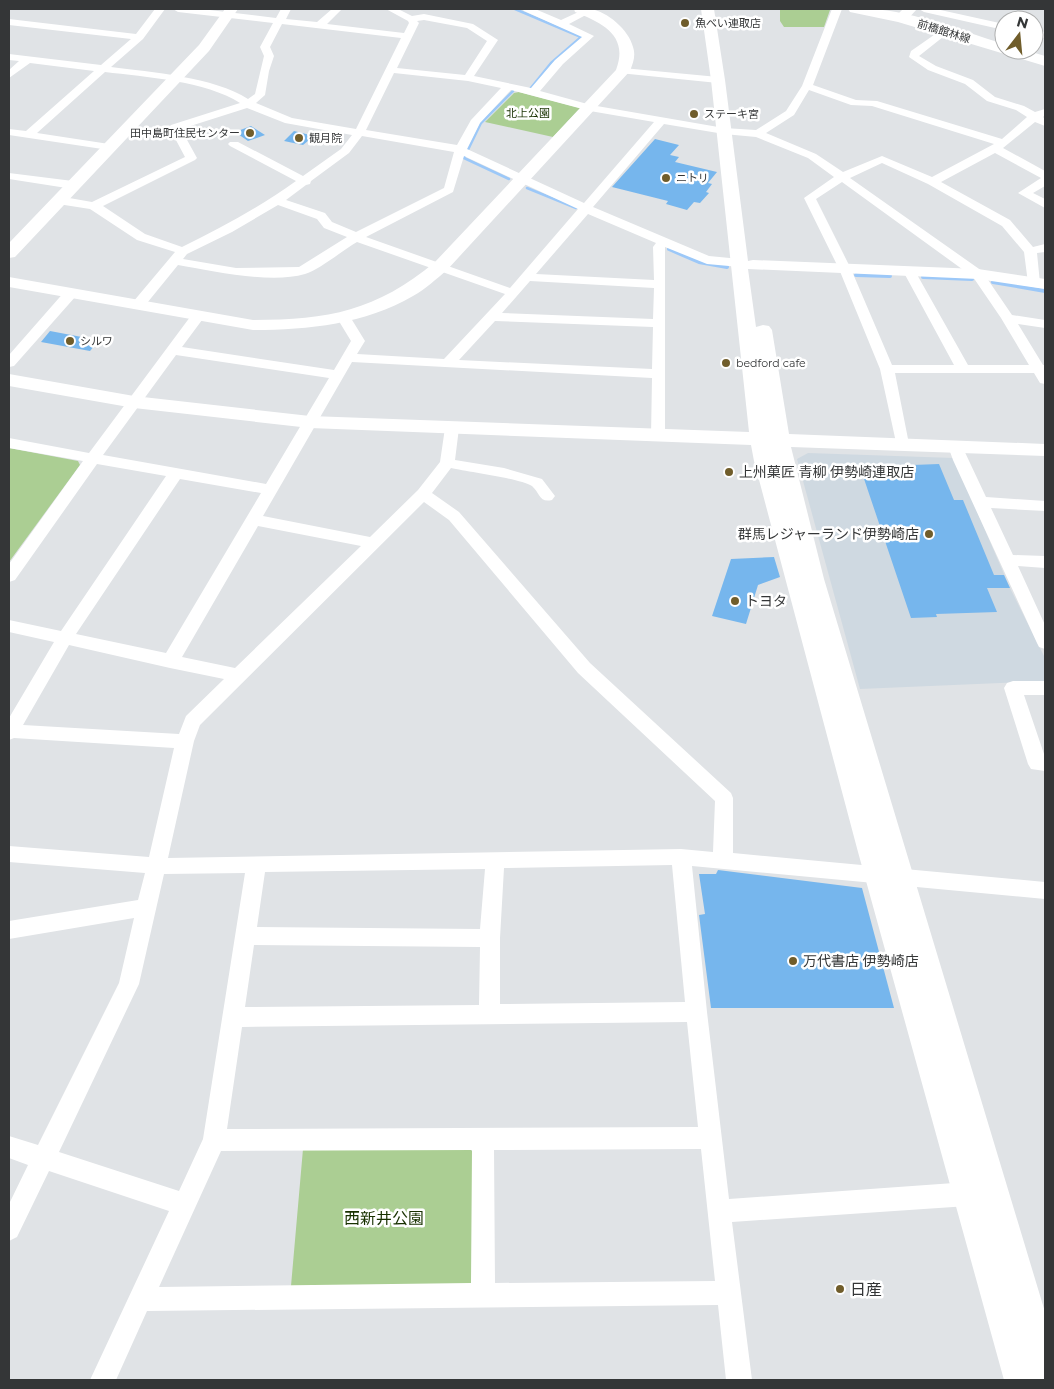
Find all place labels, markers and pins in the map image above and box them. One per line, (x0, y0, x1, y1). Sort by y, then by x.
place label: 魚べい連取店 (695, 16, 761, 30)
marker: 魚べい連取店 (679, 17, 691, 29)
place label: ステーキ宮 (704, 107, 759, 121)
marker: ステーキ宮 (688, 108, 700, 120)
place label: 田中島町住民センター (130, 126, 240, 140)
marker: 田中島町住民センター (244, 127, 256, 139)
place label: 観月院 (309, 131, 342, 145)
marker: 観月院 (293, 132, 305, 144)
place label: ニトリ (676, 171, 709, 185)
marker: ニトリ (660, 172, 672, 184)
place label: シルワ (80, 334, 113, 348)
marker: シルワ (64, 335, 76, 347)
place label: bedford cafe (736, 356, 806, 370)
marker: bedford cafe (720, 357, 732, 369)
place label: 上州菓匠 青柳 伊勢崎連取店 (739, 463, 914, 481)
marker: 上州菓匠 青柳 伊勢崎連取店 (723, 466, 735, 478)
place label: 群馬レジャーランド伊勢崎店 (738, 525, 919, 543)
marker: 群馬レジャーランド伊勢崎店 (923, 528, 935, 540)
place label: トヨタ (745, 592, 787, 610)
marker: トヨタ (729, 595, 741, 607)
place label: 万代書店 伊勢崎店 (803, 952, 919, 970)
marker: 万代書店 伊勢崎店 (787, 955, 799, 967)
place label: 日産 (850, 1280, 882, 1299)
marker: 日産 (834, 1283, 846, 1295)

